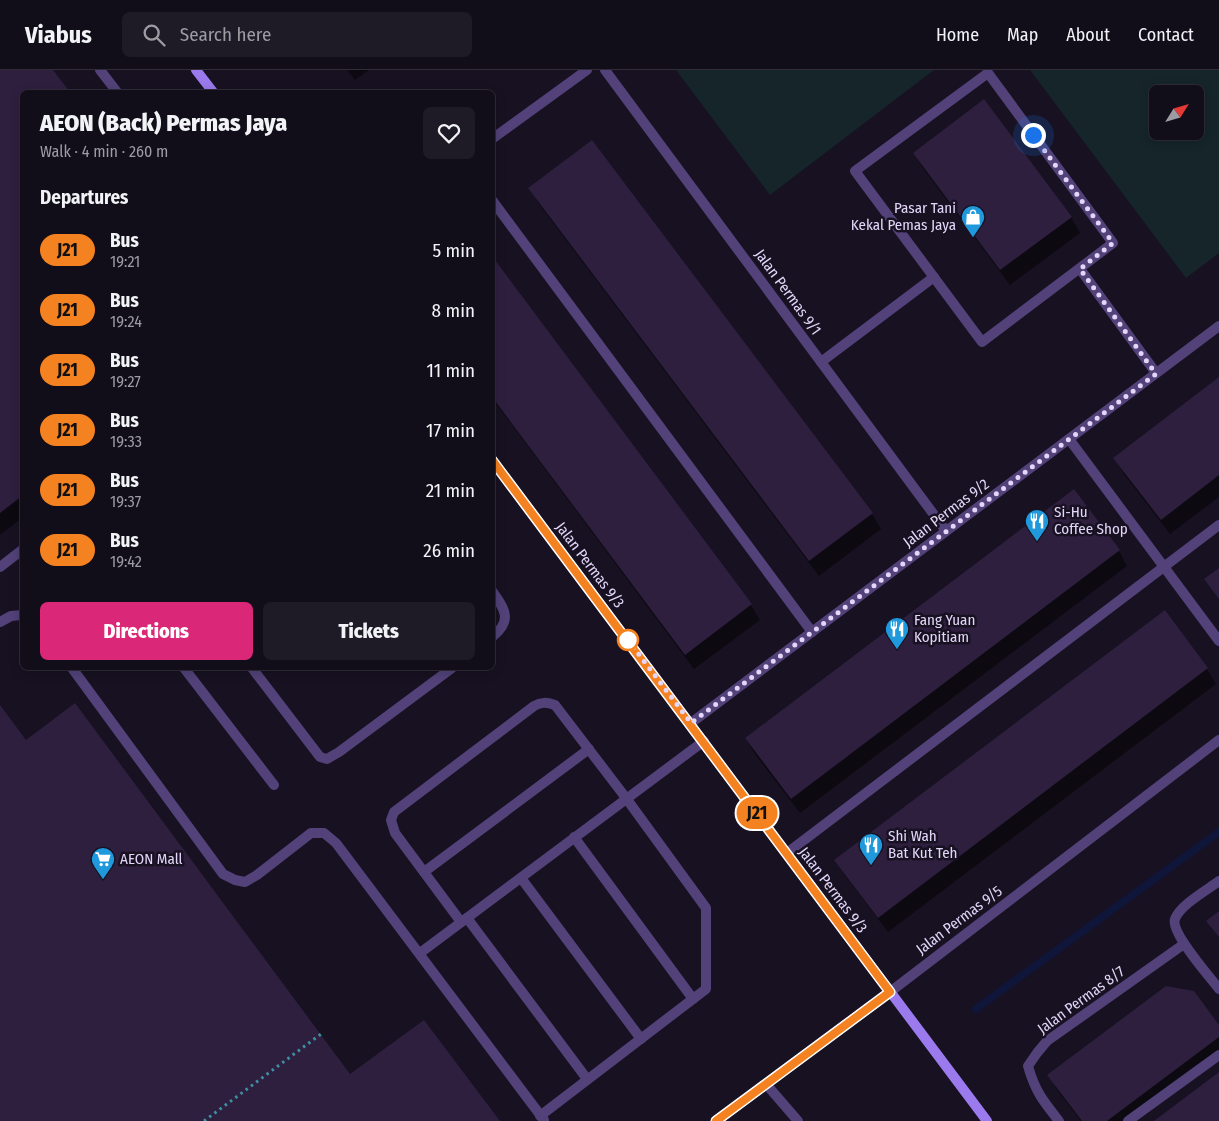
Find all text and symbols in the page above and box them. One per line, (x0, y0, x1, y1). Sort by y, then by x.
search box (122, 12, 472, 57)
text: Viabus (25, 21, 92, 49)
icon: search (140, 21, 168, 49)
text: Search here (180, 23, 271, 46)
text: Home (936, 24, 979, 46)
text: Map (1007, 24, 1038, 46)
text: About (1066, 24, 1110, 46)
text: Contact (1138, 24, 1194, 46)
north arrow (1149, 85, 1204, 140)
map controls (1149, 85, 1204, 140)
button: heart (423, 107, 475, 159)
text: AEON (Back) Permas Jaya (40, 109, 287, 137)
your location (1021, 123, 1046, 148)
text: Walk · 4 min · 260 m (40, 142, 168, 161)
text: Departures (40, 186, 128, 209)
place label: Pasar Tani Kekal Pemas Jaya (851, 199, 956, 234)
shop icon: Pasar Tani Kekal Pemas Jaya (960, 204, 986, 238)
text: Bus (110, 229, 139, 252)
text: J21 (57, 239, 78, 261)
text: 5 min (432, 239, 475, 262)
street label: Jalan Permas 9/1 (751, 246, 825, 338)
text: 19:21 (110, 252, 140, 271)
text: Bus (110, 289, 139, 312)
text: J21 (57, 299, 78, 321)
text: 8 min (432, 299, 475, 322)
text: 19:24 (110, 312, 142, 331)
text: Bus (110, 349, 139, 372)
text: J21 (57, 359, 78, 381)
text: 11 min (427, 359, 475, 382)
text: 19:27 (110, 372, 141, 391)
text: Bus (110, 409, 139, 432)
text: J21 (57, 419, 78, 441)
text: 17 min (426, 419, 475, 442)
text: 19:33 (110, 432, 142, 451)
text: Bus (110, 469, 139, 492)
street label: Jalan Permas 9/2 (900, 475, 993, 551)
text: J21 (57, 479, 78, 501)
text: 21 min (426, 479, 475, 502)
text: 19:37 (110, 492, 141, 511)
place label: Si-Hu Coffee Shop (1054, 503, 1128, 538)
restaurant icon: Si-Hu Coffee Shop (1024, 508, 1050, 542)
street label: Jalan Permas 9/3 (552, 519, 628, 612)
text: Bus (110, 529, 139, 552)
text: J21 (57, 539, 78, 561)
text: 26 min (423, 539, 475, 562)
text: 19:42 (110, 552, 142, 571)
button: Directions (40, 602, 253, 660)
button: Tickets (263, 602, 475, 660)
place label: Fang Yuan Kopitiam (914, 611, 975, 646)
restaurant icon: Fang Yuan Kopitiam (884, 616, 910, 650)
unlabelled marker (617, 629, 639, 651)
line badge: J21 (728, 797, 786, 829)
text: J21 (747, 802, 767, 824)
place label: Shi Wah Bat Kut Teh (888, 827, 958, 862)
restaurant icon: Shi Wah Bat Kut Teh (858, 832, 884, 866)
street label: Jalan Permas 9/3 (795, 844, 871, 937)
supermarket icon: AEON Mall (90, 846, 116, 880)
place label: AEON Mall (120, 850, 183, 868)
street label: Jalan Permas 9/5 (912, 882, 1006, 958)
street label: Jalan Permas 8/7 (1034, 962, 1128, 1038)

